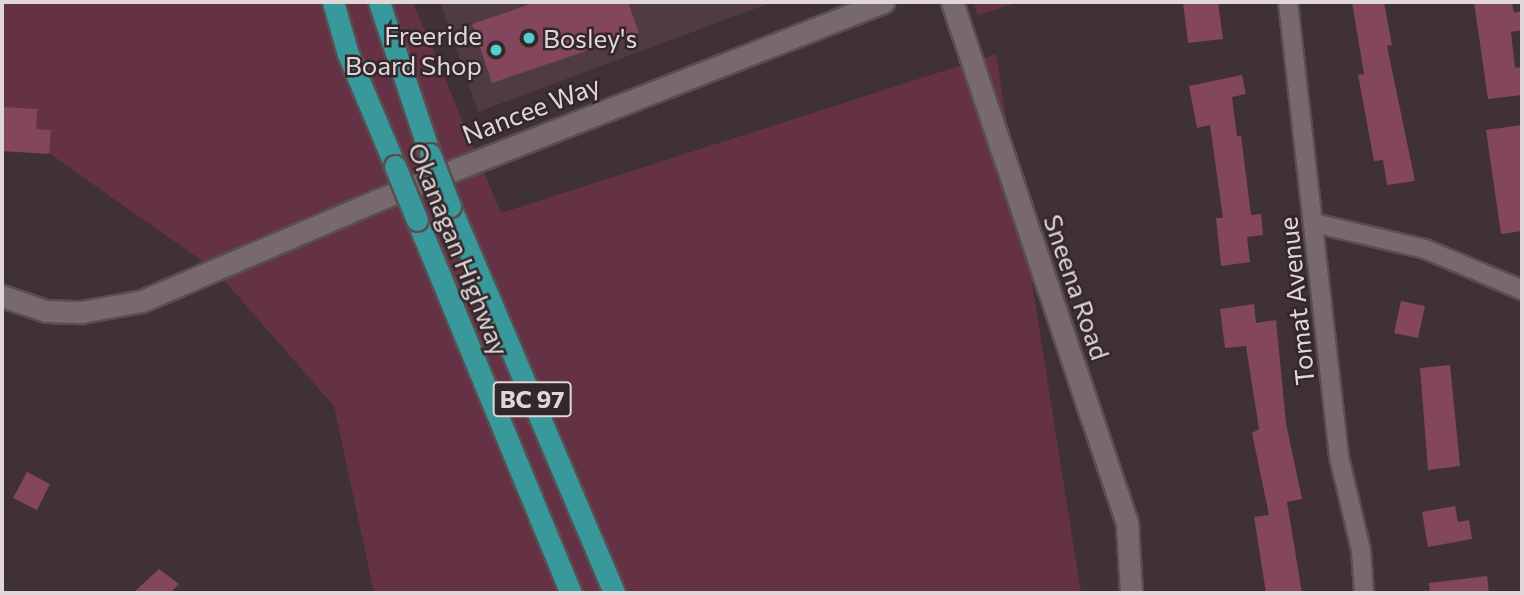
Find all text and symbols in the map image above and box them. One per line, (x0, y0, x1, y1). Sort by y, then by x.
place label: Freeride Board Shop (345, 19, 482, 80)
place label: Bosley's (543, 22, 637, 54)
marker: Bosley's (521, 30, 537, 46)
marker: Freeride Board Shop (488, 42, 504, 58)
street label: Nancee Way (458, 68, 604, 150)
street label: Okanagan Highway (402, 138, 516, 360)
street label: Sneena Road (1038, 210, 1116, 364)
street label: Tomat Avenue (1272, 215, 1320, 387)
road number: BC 97 (492, 378, 572, 420)

